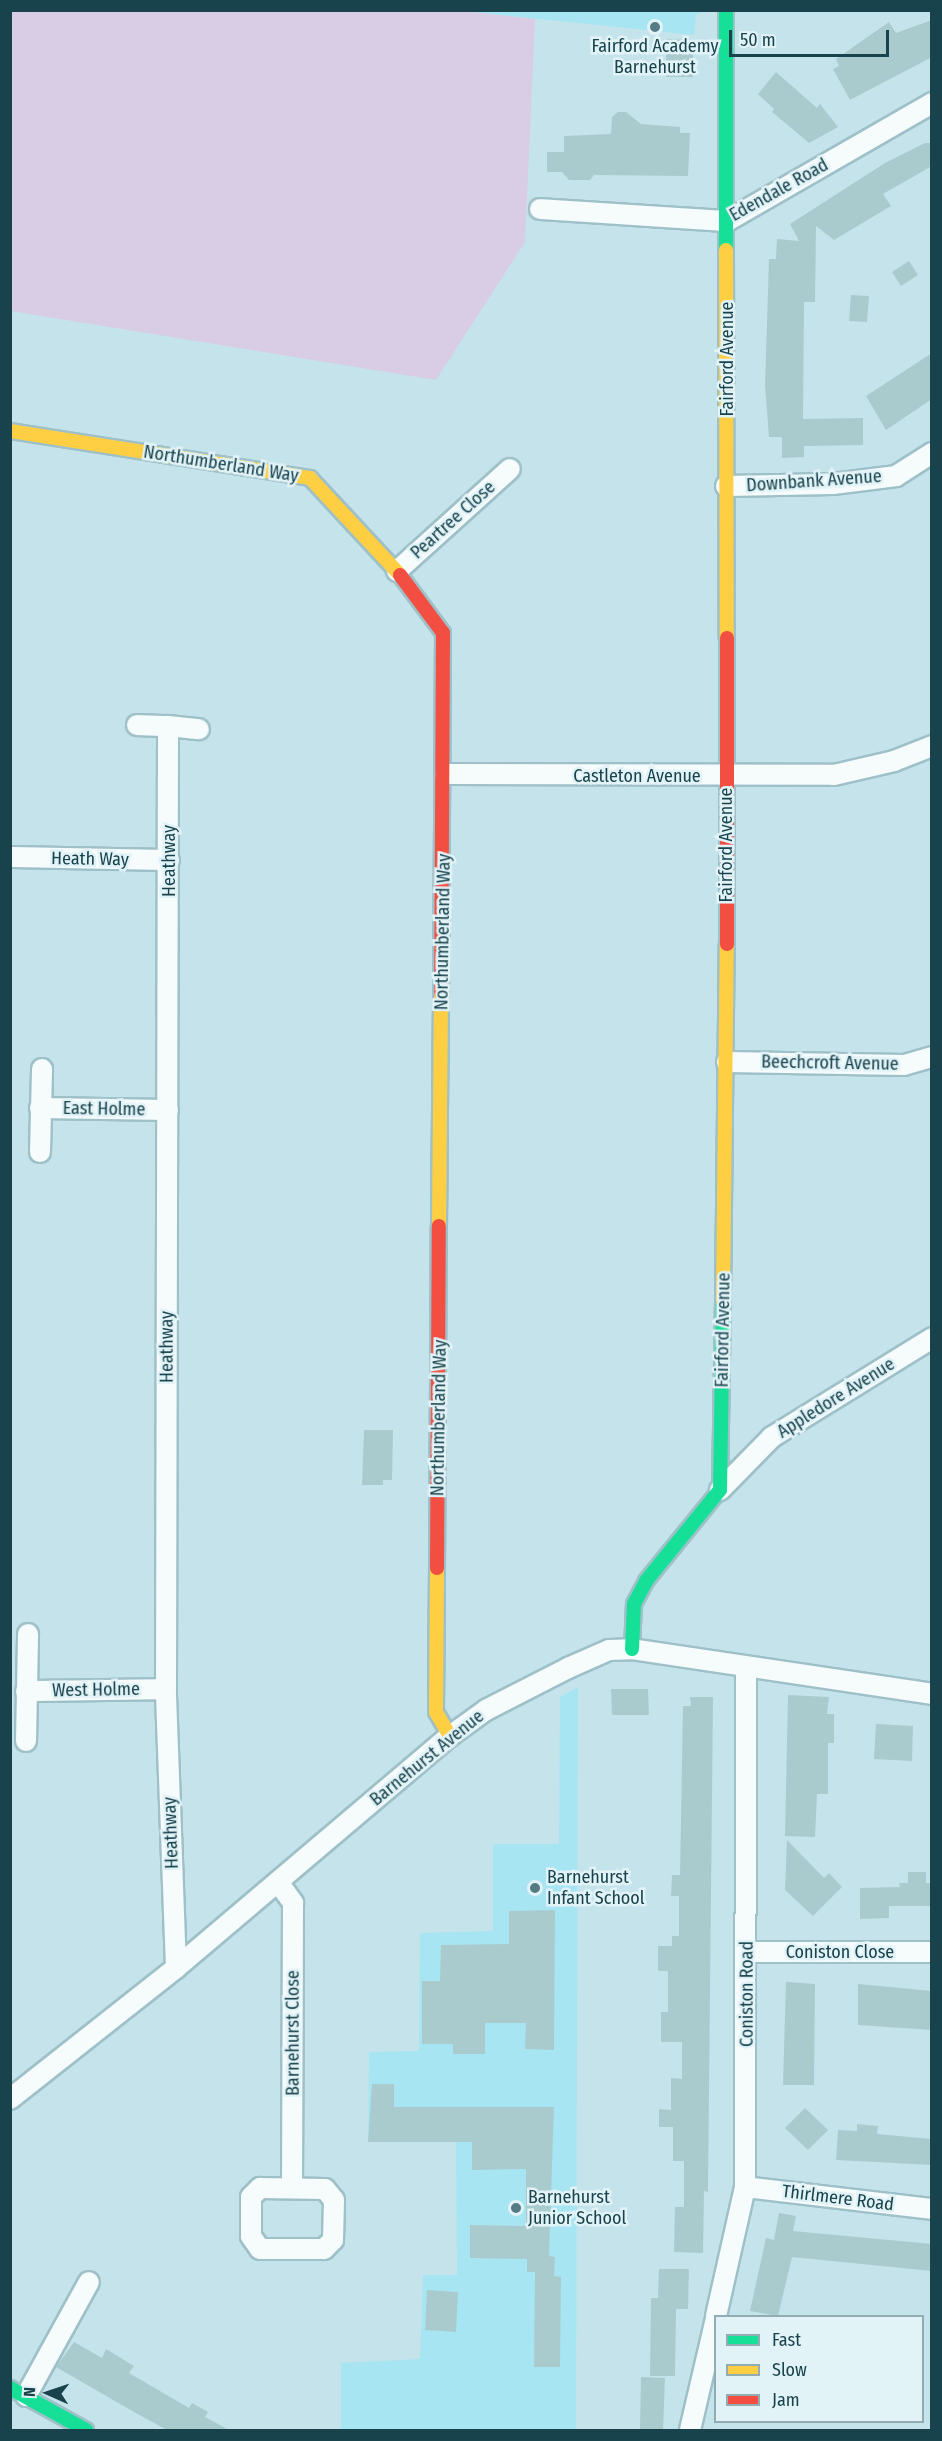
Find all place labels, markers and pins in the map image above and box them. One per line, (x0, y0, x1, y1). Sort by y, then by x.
marker: Fairford Academy Barnehurst (648, 20, 662, 34)
place label: Fairford Academy Barnehurst (592, 36, 718, 78)
place label: Barnehurst Infant School (547, 1867, 645, 1910)
marker: Barnehurst Infant School (528, 1881, 542, 1895)
place label: Barnehurst Junior School (528, 2187, 626, 2230)
marker: Barnehurst Junior School (509, 2201, 523, 2215)

